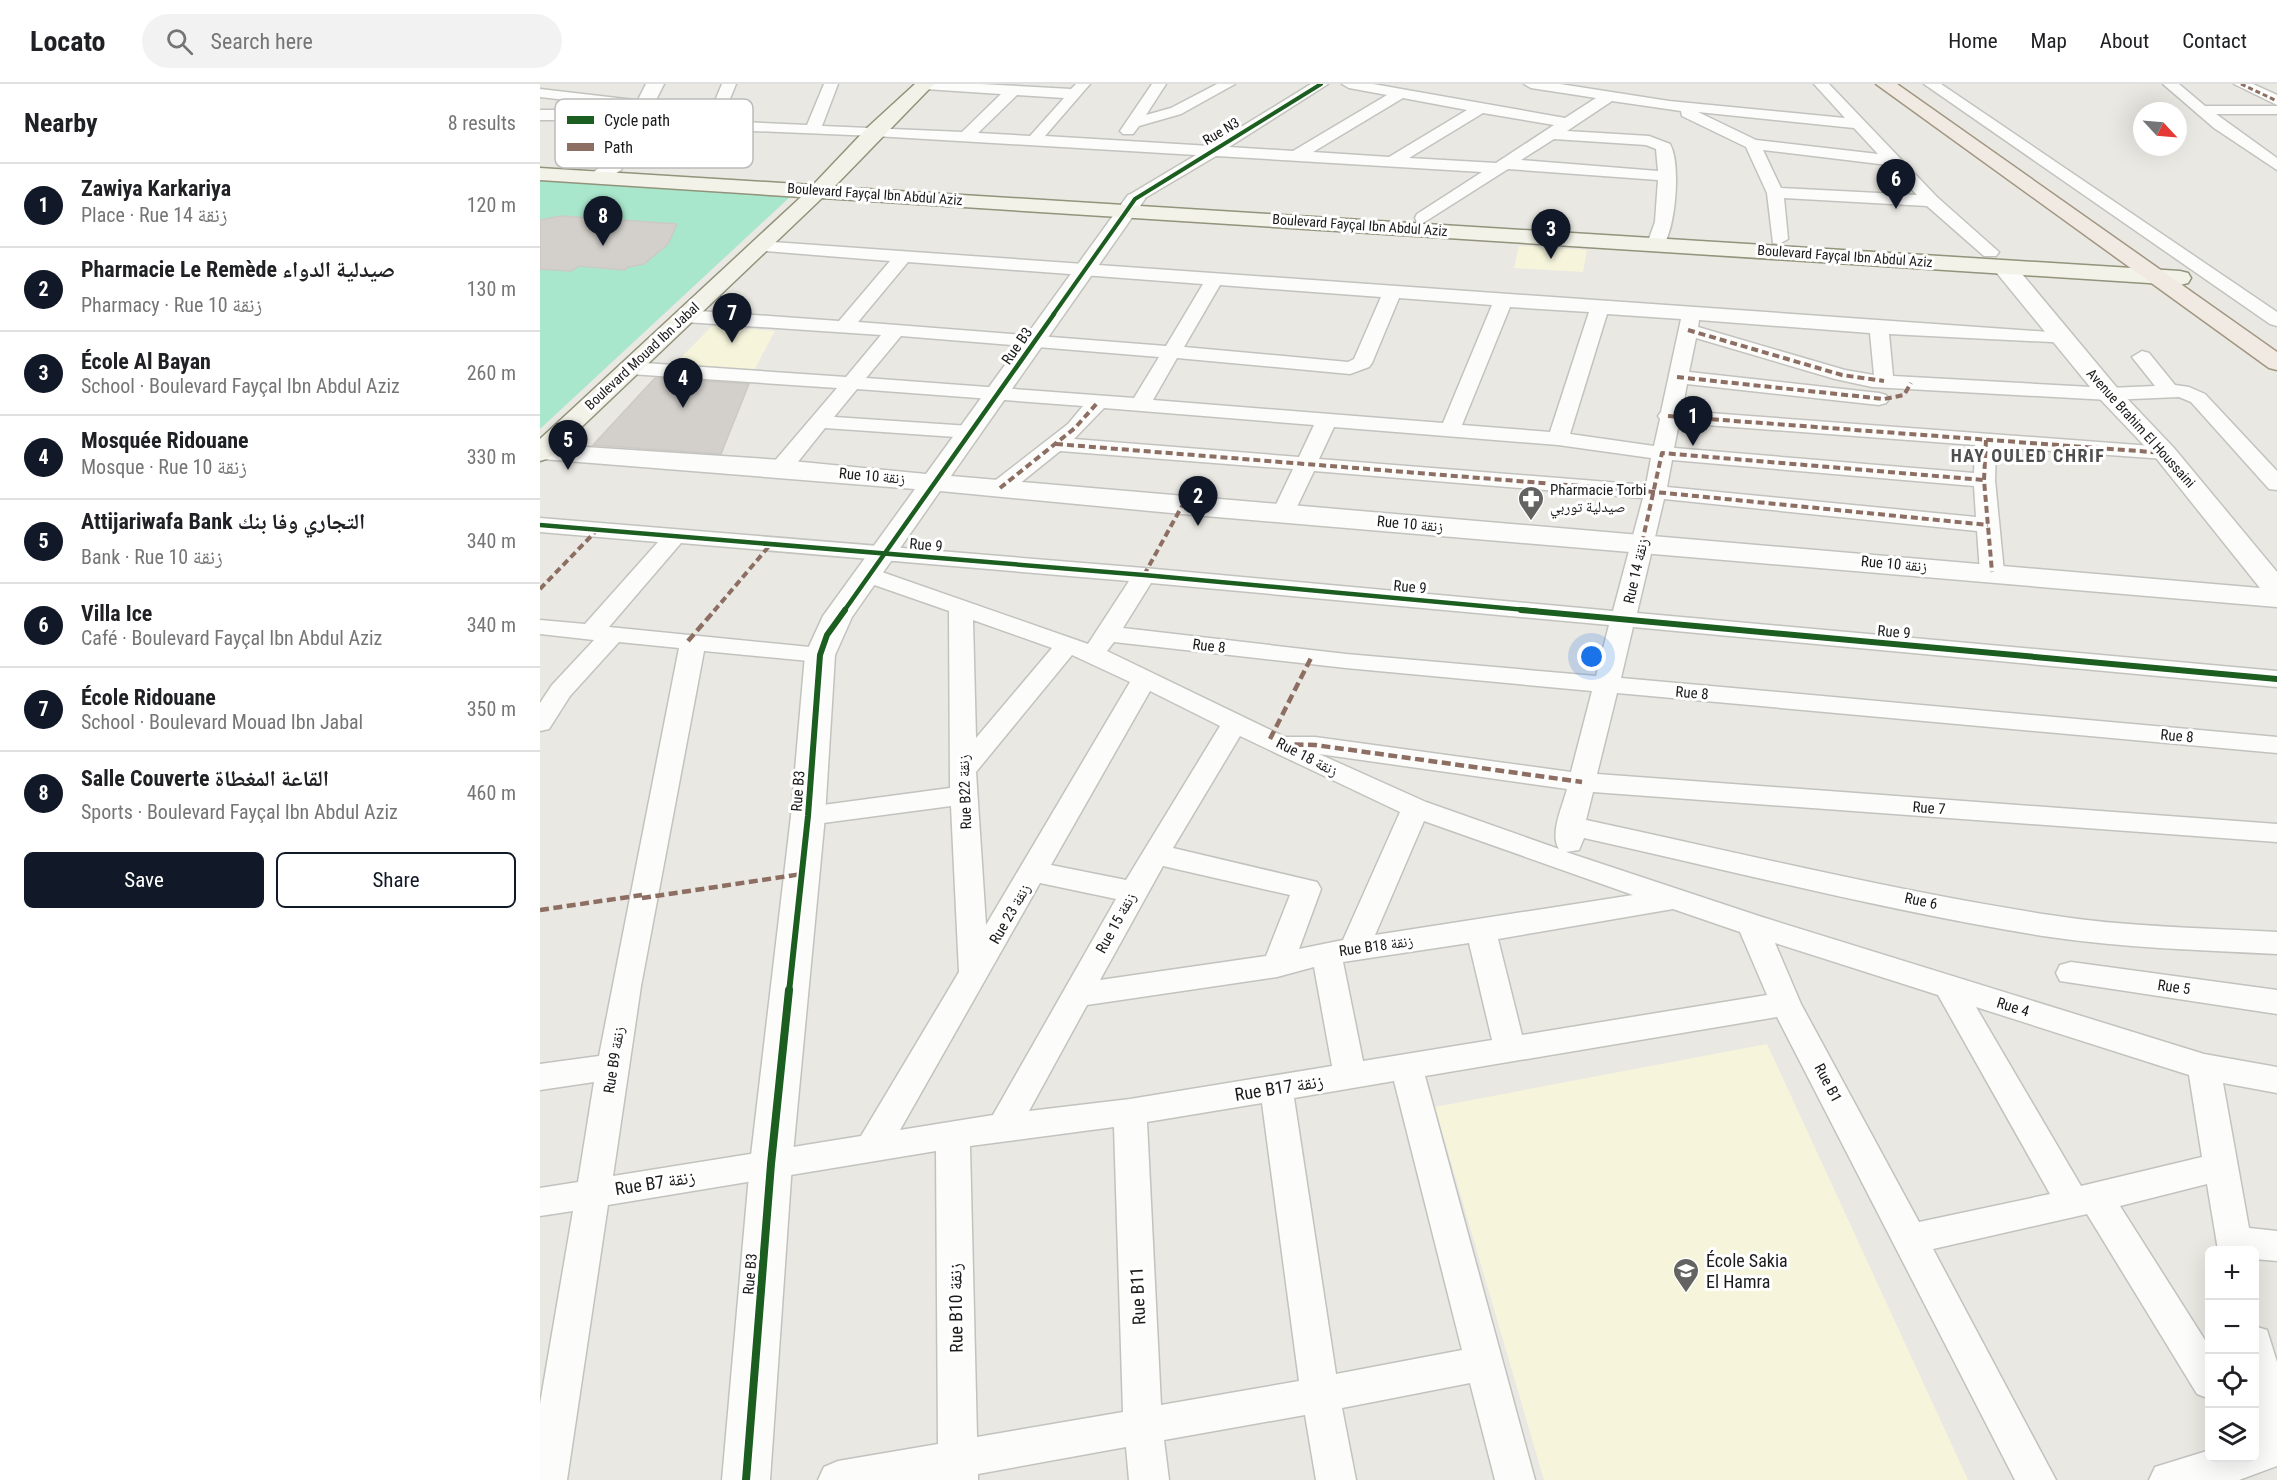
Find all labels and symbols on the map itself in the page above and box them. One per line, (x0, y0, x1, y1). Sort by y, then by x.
legend (555, 99, 753, 168)
north arrow (2133, 102, 2187, 156)
text: Cycle path (604, 111, 670, 130)
street label: Rue N3 (1200, 114, 1242, 148)
text: Path (604, 138, 633, 157)
pin: 6 (1876, 160, 1916, 209)
street label: Boulevard Fayçal Ibn Abdul Aziz (787, 180, 963, 208)
pin: 8 (584, 196, 622, 246)
pin: 3 (1532, 210, 1570, 259)
street label: Boulevard Fayçal Ibn Abdul Aziz (1272, 211, 1448, 239)
street label: Boulevard Fayçal Ibn Abdul Aziz (1757, 242, 1933, 270)
pin: 7 (712, 294, 752, 343)
street label: Boulevard Mouad Ibn Jabal (582, 299, 702, 413)
street label: Rue B3 (998, 324, 1036, 368)
pin: 4 (664, 358, 702, 408)
street label: Avenue Brahim El Houssaini (2083, 365, 2199, 491)
pin: 1 (1674, 396, 1712, 446)
pin: 5 (549, 420, 588, 470)
district label: HAY OULED CHRIF (1951, 445, 2105, 466)
street label: Rue 10 زنقة (838, 464, 906, 488)
pin: 2 (1178, 476, 1218, 526)
place label: Pharmacie Torbi صيدلية توربي (1550, 481, 1646, 519)
pharmacy icon: Pharmacie Torbi صيدلية توربي (1516, 484, 1546, 522)
street label: Rue 10 زنقة (1376, 512, 1444, 536)
street label: Rue 9 (909, 535, 943, 555)
street label: Rue 14 زنقة (1620, 536, 1652, 605)
street label: Rue 10 زنقة (1860, 552, 1928, 576)
street label: Rue 9 (1393, 577, 1427, 597)
street label: Rue 9 (1877, 622, 1911, 642)
street label: Rue 8 (1191, 635, 1227, 657)
your location (1577, 642, 1606, 671)
street label: Rue 8 (1675, 683, 1709, 703)
street label: Rue 8 (2160, 726, 2194, 746)
street label: Rue 18 زنقة (1273, 734, 1341, 780)
street label: Rue B22 زنقة (955, 754, 975, 830)
street label: Rue B3 (788, 770, 808, 812)
street label: Rue 7 (1912, 798, 1946, 818)
street label: Rue 23 زنقة (986, 881, 1035, 947)
street label: Rue 15 زنقة (1092, 889, 1140, 956)
street label: Rue 6 (1903, 889, 1939, 913)
street label: Rue B18 زنقة (1338, 932, 1414, 960)
street label: Rue 5 (2156, 976, 2192, 998)
street label: Rue 4 (1995, 994, 2031, 1020)
street label: Rue B9 زنقة (600, 1025, 628, 1095)
street label: Rue B1 (1810, 1061, 1846, 1105)
street label: Rue B17 زنقة (1233, 1070, 1325, 1105)
street label: Rue B7 زنقة (613, 1166, 696, 1199)
place label: École Sakia El Hamra (1706, 1250, 1788, 1292)
street label: Rue B3 (739, 1253, 761, 1295)
school or university icon: École Sakia El Hamra (1671, 1256, 1701, 1294)
street label: Rue B10 زنقة (944, 1263, 967, 1353)
street label: Rue B11 (1125, 1266, 1150, 1326)

